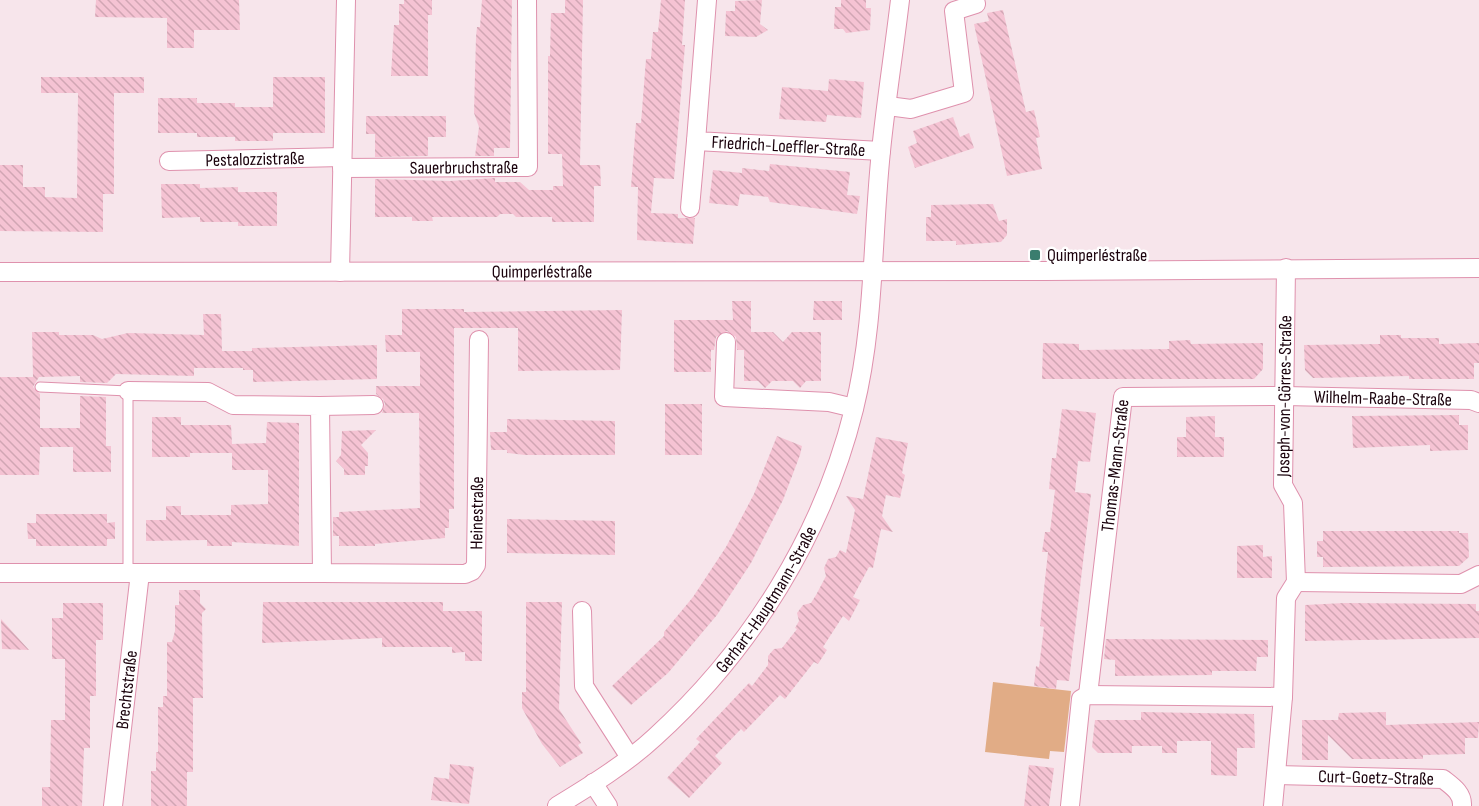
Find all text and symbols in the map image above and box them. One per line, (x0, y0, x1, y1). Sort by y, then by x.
street label: Friedrich-Loeffler-Straße (711, 131, 866, 161)
street label: Pestalozzistraße (205, 147, 305, 171)
street label: Sauerbruchstraße (410, 157, 518, 178)
place label: Quimperléstraße (1047, 245, 1147, 266)
marker: Quimperléstraße (1028, 248, 1042, 262)
street label: Quimperléstraße (492, 261, 592, 282)
street label: Joseph-von-Görres-Straße (1273, 315, 1296, 478)
street label: Wilhelm-Raabe-Straße (1314, 386, 1452, 410)
street label: Thomas-Mann-Straße (1097, 398, 1133, 533)
street label: Heinestraße (466, 476, 488, 550)
street label: Gerhart-Hauptmann-Straße (711, 523, 821, 677)
street label: Brechtstraße (111, 649, 141, 730)
street label: Curt-Goetz-Straße (1318, 766, 1434, 789)

